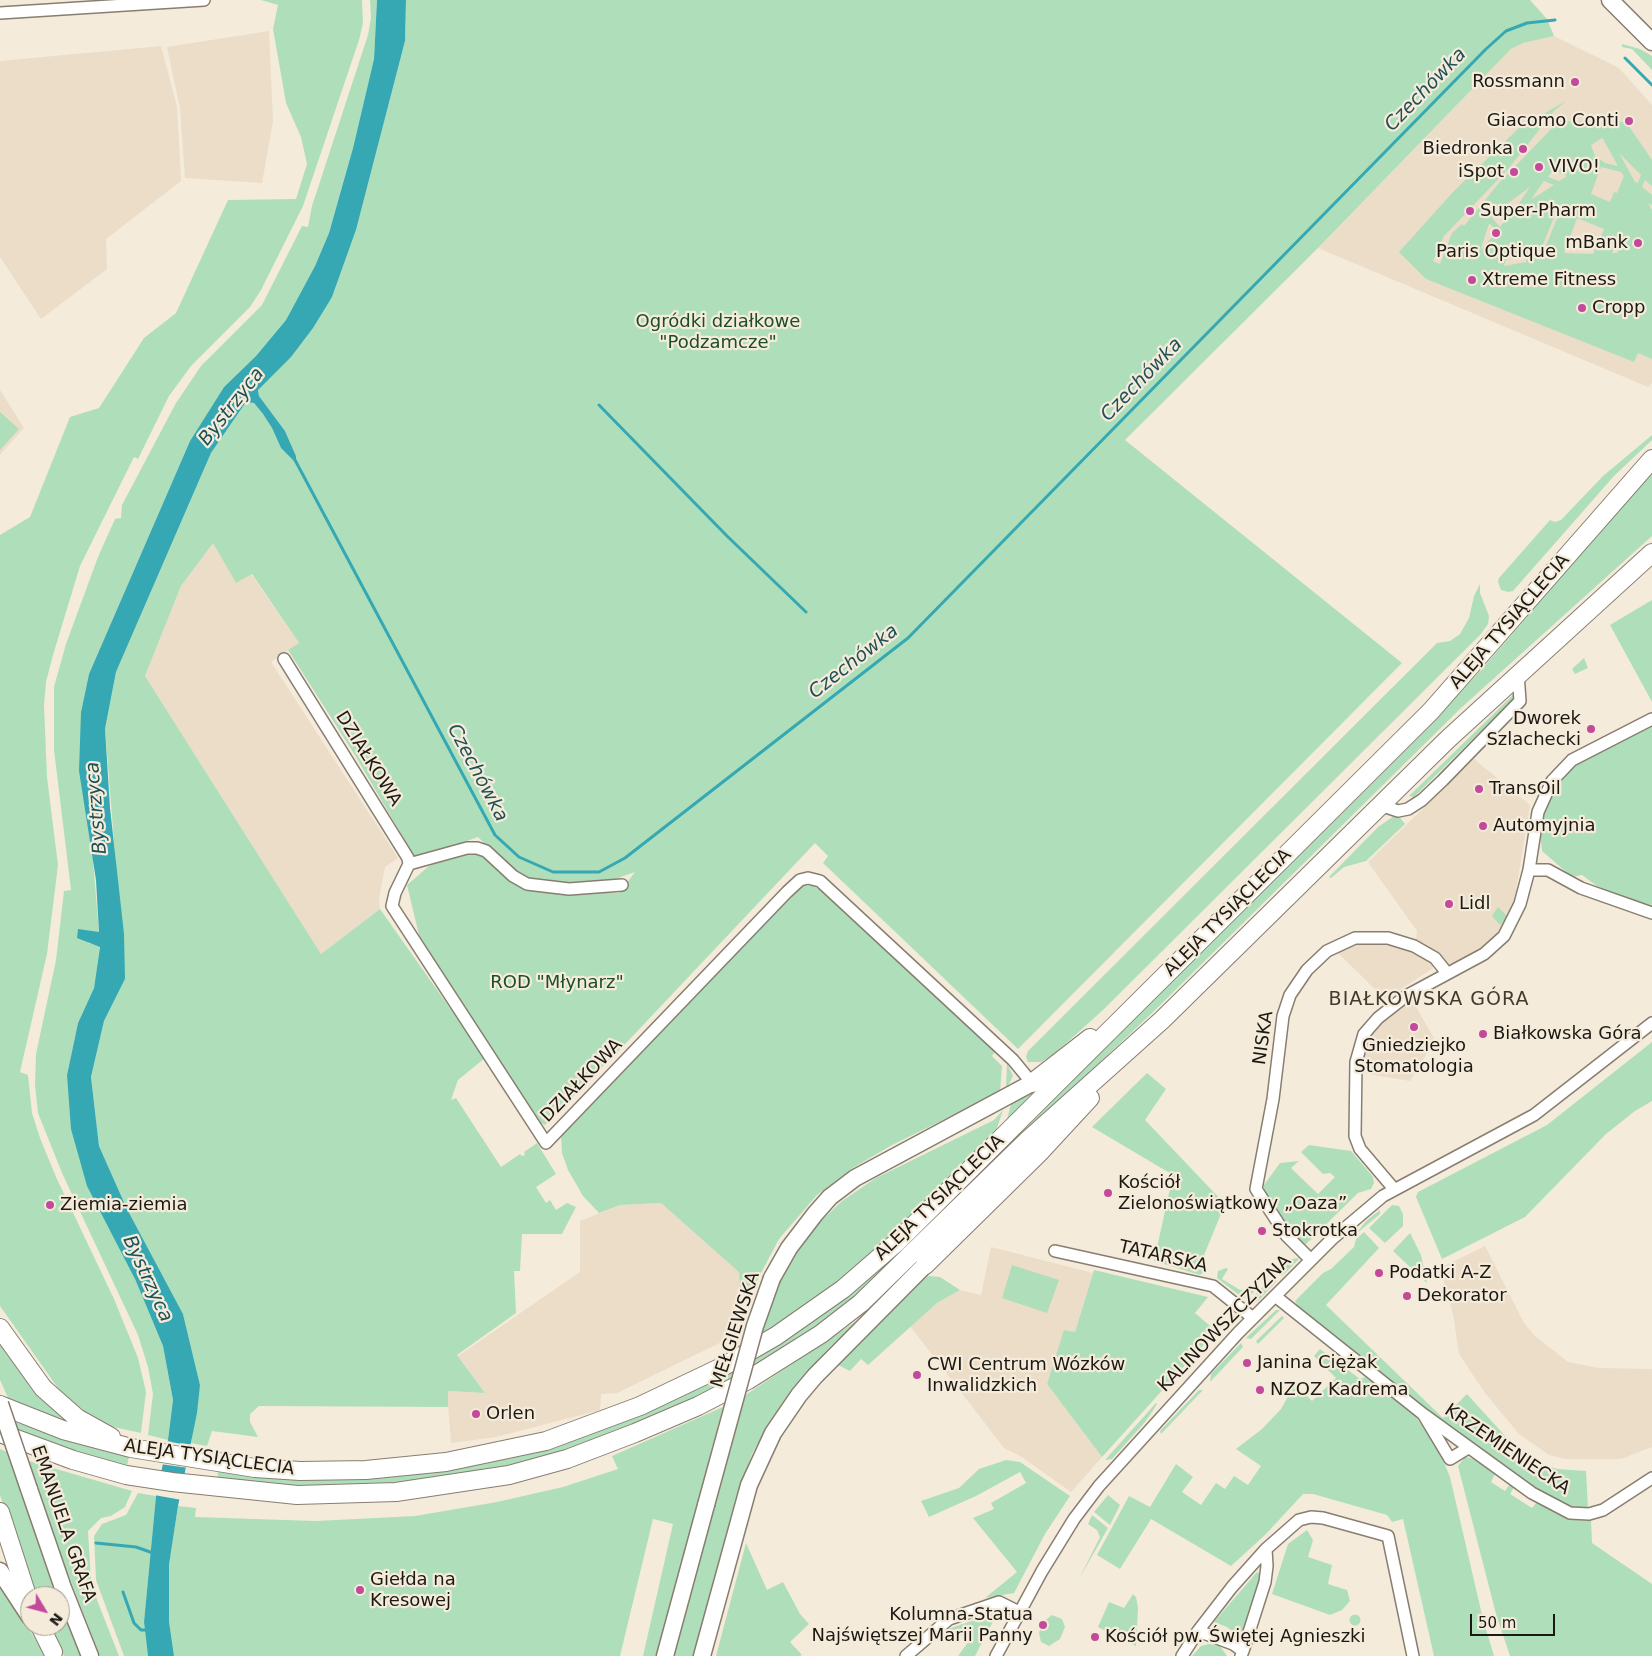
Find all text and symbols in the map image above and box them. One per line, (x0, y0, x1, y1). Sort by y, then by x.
water label: Czechówka (1381, 44, 1471, 136)
place label: Rossmann (1472, 71, 1565, 93)
marker: Rossmann (1569, 76, 1581, 88)
place label: Giacomo Conti (1487, 110, 1619, 132)
marker: Giacomo Conti (1623, 115, 1635, 127)
place label: Biedronka (1423, 138, 1513, 160)
marker: Biedronka (1517, 143, 1529, 155)
place label: VIVO! (1549, 156, 1600, 178)
place label: iSpot (1458, 161, 1504, 183)
marker: VIVO! (1533, 161, 1545, 173)
marker: iSpot (1508, 166, 1520, 178)
place label: Super-Pharm (1480, 200, 1596, 222)
marker: Super-Pharm (1464, 205, 1476, 217)
marker: Paris Optique (1490, 227, 1502, 239)
place label: mBank (1565, 232, 1628, 254)
marker: mBank (1632, 237, 1644, 249)
place label: Paris Optique (1436, 241, 1556, 263)
place label: Xtreme Fitness (1482, 269, 1616, 291)
marker: Xtreme Fitness (1466, 274, 1478, 286)
place label: Cropp (1592, 297, 1645, 319)
marker: Cropp (1576, 302, 1588, 314)
park label: Ogródki działkowe "Podzamcze" (636, 311, 800, 354)
water label: Czechówka (1097, 334, 1187, 426)
water label: Bystrzyca (194, 363, 270, 451)
street label: ALEJA TYSIĄCLECIA (1446, 550, 1574, 694)
water label: Czechówka (805, 620, 903, 704)
street label: DZIAŁKOWA (330, 707, 406, 811)
place label: Dworek Szlachecki (1486, 708, 1581, 751)
water label: Czechówka (442, 720, 512, 826)
marker: Dworek Szlachecki (1585, 723, 1597, 735)
water label: Bystrzyca (82, 761, 112, 855)
place label: TransOil (1489, 778, 1561, 800)
marker: TransOil (1473, 783, 1485, 795)
place label: Automyjnia (1493, 815, 1595, 837)
marker: Automyjnia (1477, 820, 1489, 832)
street label: ALEJA TYSIĄCLECIA (1160, 845, 1296, 981)
place label: Lidl (1459, 893, 1490, 915)
marker: Lidl (1443, 898, 1455, 910)
park label: ROD "Młynarz" (490, 972, 624, 994)
district label: BIAŁKOWSKA GÓRA (1327, 989, 1531, 1011)
street label: NISKA (1250, 1010, 1278, 1066)
marker: Gniedziejko Stomatologia (1408, 1021, 1420, 1033)
place label: Białkowska Góra (1493, 1023, 1642, 1045)
marker: Białkowska Góra (1477, 1028, 1489, 1040)
street label: DZIAŁKOWA (537, 1035, 627, 1127)
place label: Gniedziejko Stomatologia (1354, 1035, 1474, 1078)
street label: ALEJA TYSIĄCLECIA (871, 1131, 1009, 1265)
place label: Kościół Zielonoświątkowy „Oaza” (1118, 1172, 1347, 1214)
marker: Kościół Zielonoświątkowy „Oaza” (1102, 1187, 1114, 1199)
place label: Ziemia-ziemia (60, 1194, 188, 1216)
marker: Ziemia-ziemia (44, 1199, 56, 1211)
place label: Stokrotka (1272, 1220, 1358, 1242)
marker: Stokrotka (1256, 1225, 1268, 1237)
water label: Bystrzyca (117, 1232, 177, 1326)
street label: TATARSKA (1117, 1236, 1209, 1278)
street label: KALINOWSZCZYZNA (1154, 1251, 1296, 1397)
place label: Podatki A-Z (1389, 1262, 1492, 1284)
marker: Podatki A-Z (1373, 1267, 1385, 1279)
street label: MEŁGIEWSKA (707, 1269, 765, 1391)
place label: Dekorator (1417, 1285, 1507, 1307)
marker: Dekorator (1401, 1290, 1413, 1302)
place label: Janina Ciężak (1257, 1352, 1377, 1374)
place label: CWI Centrum Wózków Inwalidzkich (927, 1354, 1125, 1396)
marker: Janina Ciężak (1241, 1357, 1253, 1369)
marker: CWI Centrum Wózków Inwalidzkich (911, 1369, 923, 1381)
place label: NZOZ Kadrema (1270, 1379, 1409, 1401)
marker: NZOZ Kadrema (1254, 1384, 1266, 1396)
street label: KRZEMIENIECKA (1440, 1400, 1574, 1500)
place label: Orlen (486, 1403, 535, 1425)
marker: Orlen (470, 1408, 482, 1420)
street label: ALEJA TYSIĄCLECIA (123, 1435, 295, 1481)
street label: EMANUELA GRAFA (26, 1443, 100, 1605)
place label: Giełda na Kresowej (370, 1569, 456, 1612)
marker: Giełda na Kresowej (354, 1584, 366, 1596)
north arrow (20, 1586, 70, 1636)
place label: Kolumna-Statua Najświętszej Marii Panny (811, 1604, 1033, 1646)
scale bar (1472, 1604, 1557, 1636)
text: N (46, 1610, 66, 1629)
text: 50 m (1478, 1614, 1516, 1632)
marker: Kolumna-Statua Najświętszej Marii Panny (1037, 1619, 1049, 1631)
place label: Kościół pw. Świętej Agnieszki (1105, 1626, 1366, 1648)
marker: Kościół pw. Świętej Agnieszki (1089, 1631, 1101, 1643)

